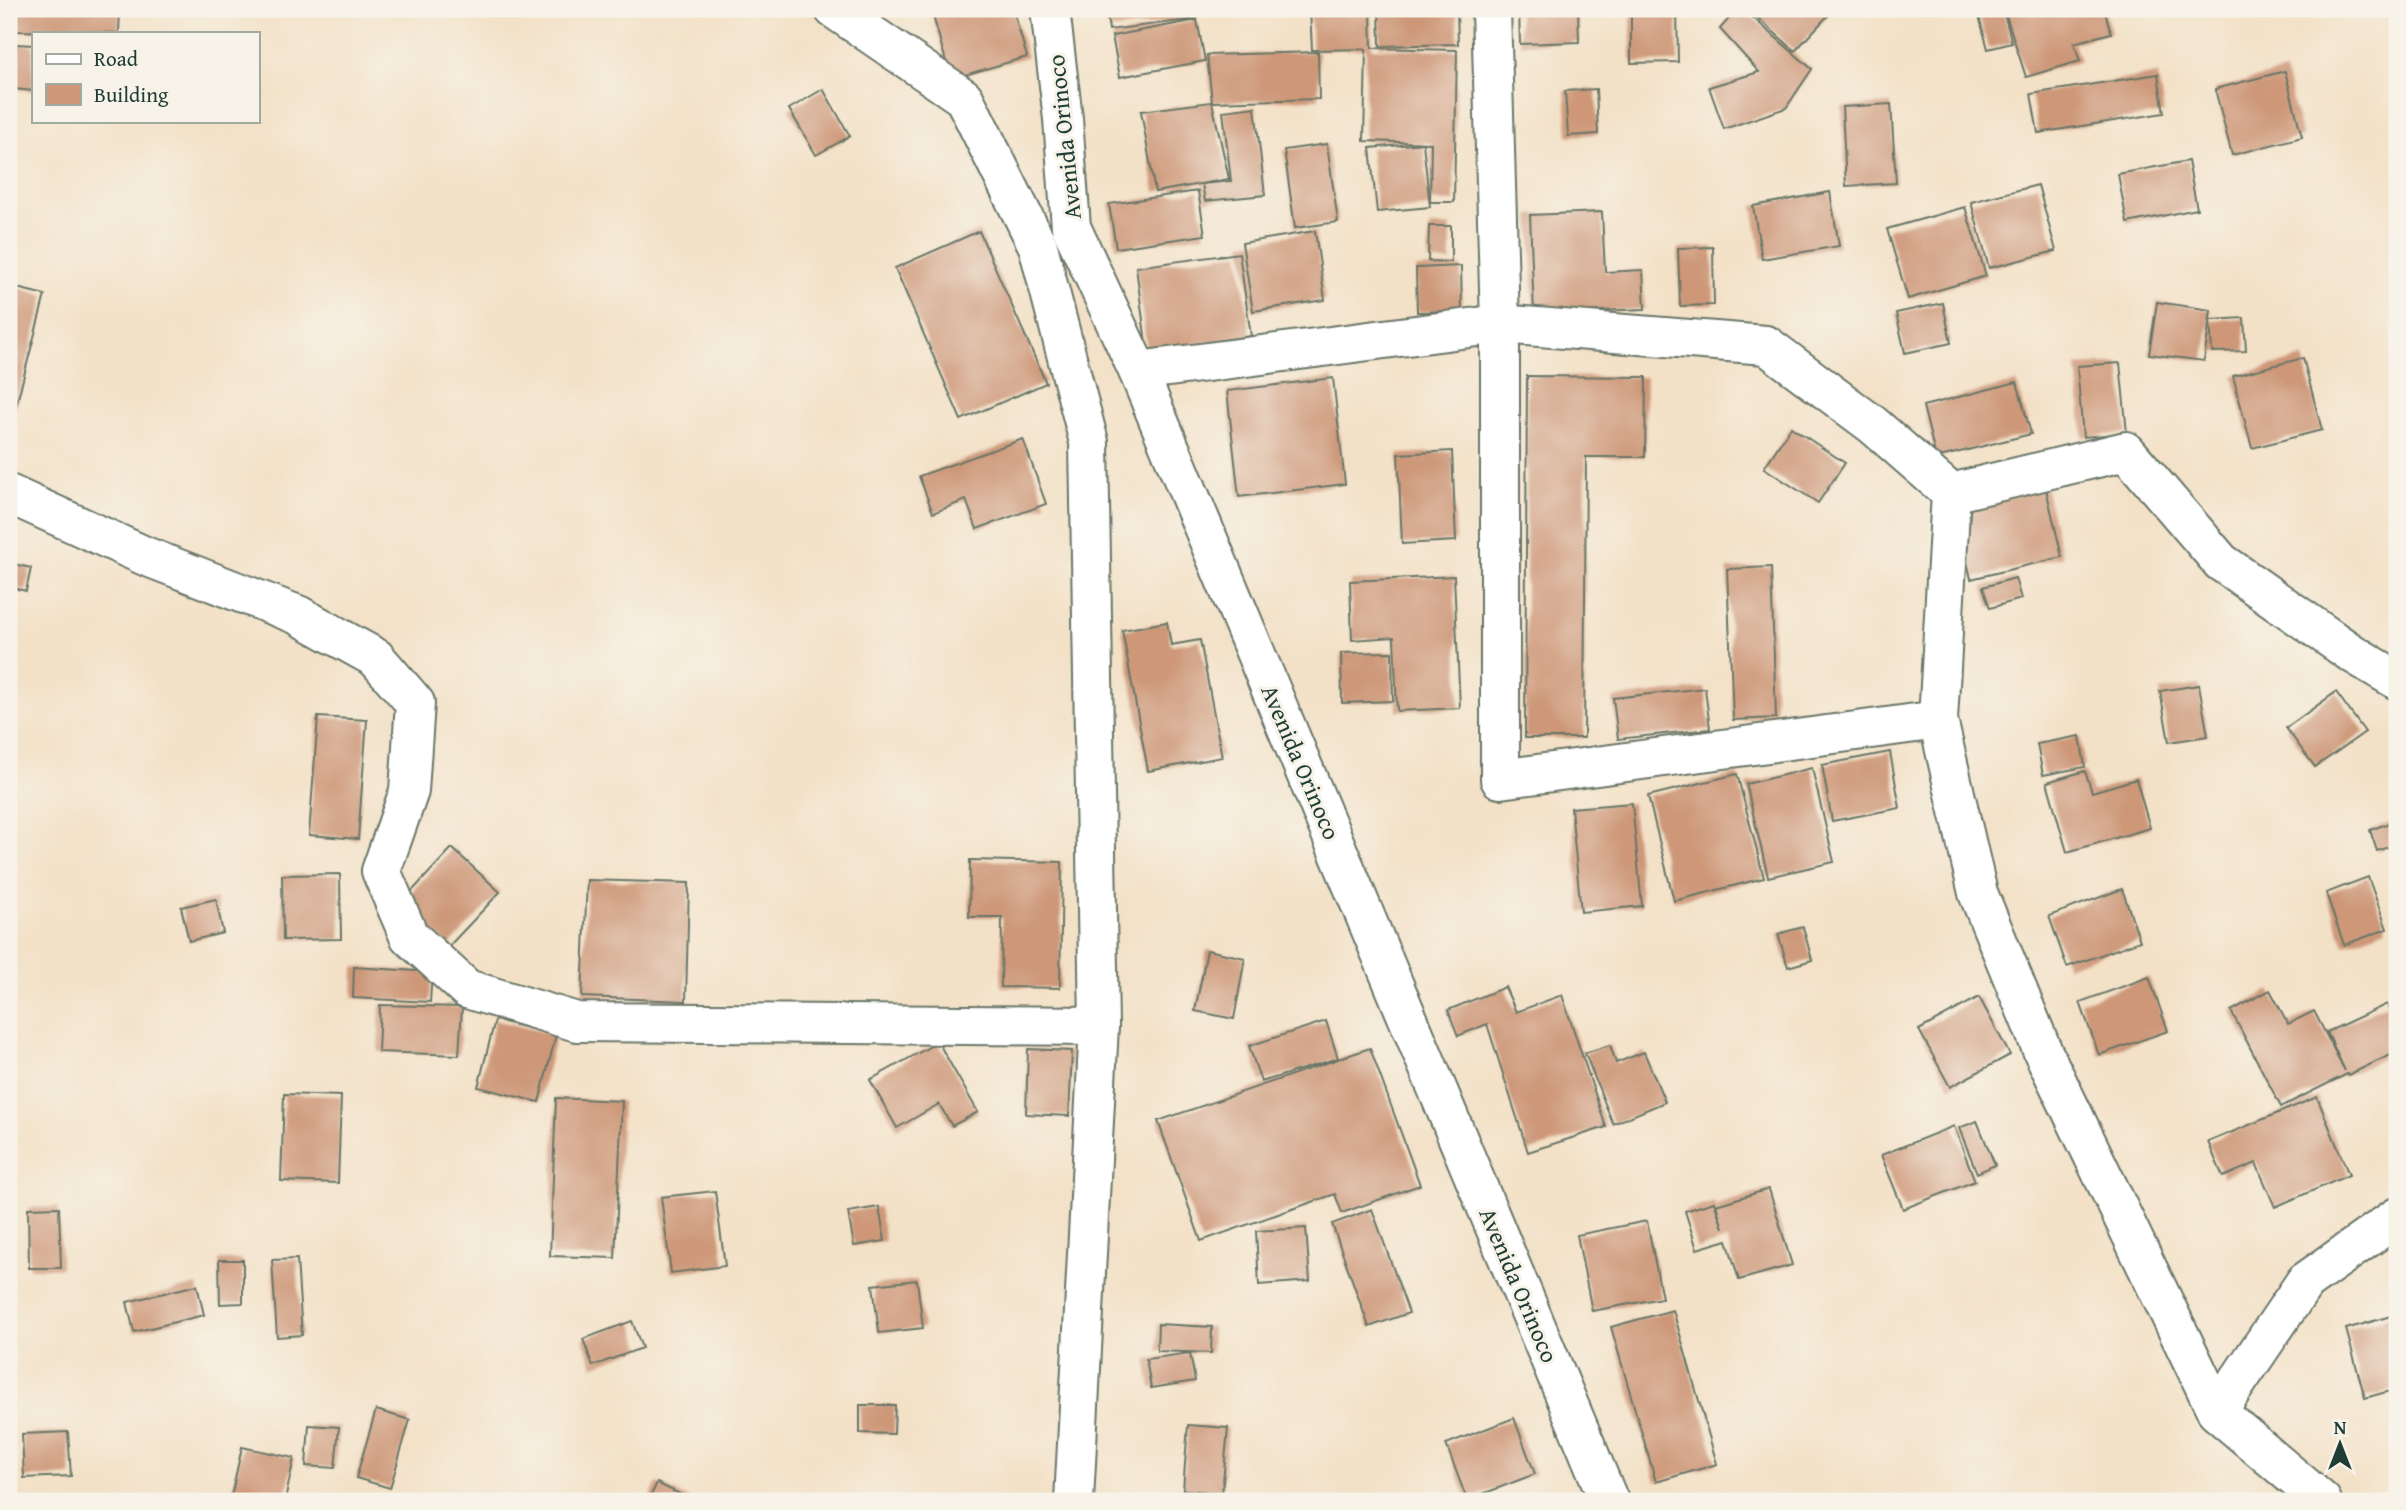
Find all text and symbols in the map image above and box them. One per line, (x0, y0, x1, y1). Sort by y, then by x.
legend (32, 32, 259, 122)
text: Road (94, 43, 139, 74)
street label: Avenida Orinoco (1038, 53, 1090, 221)
text: Building (94, 79, 169, 110)
street label: Avenida Orinoco (1253, 679, 1349, 845)
street label: Avenida Orinoco (1471, 1202, 1567, 1368)
north arrow (2304, 1408, 2374, 1478)
text: N (2334, 1413, 2347, 1441)

